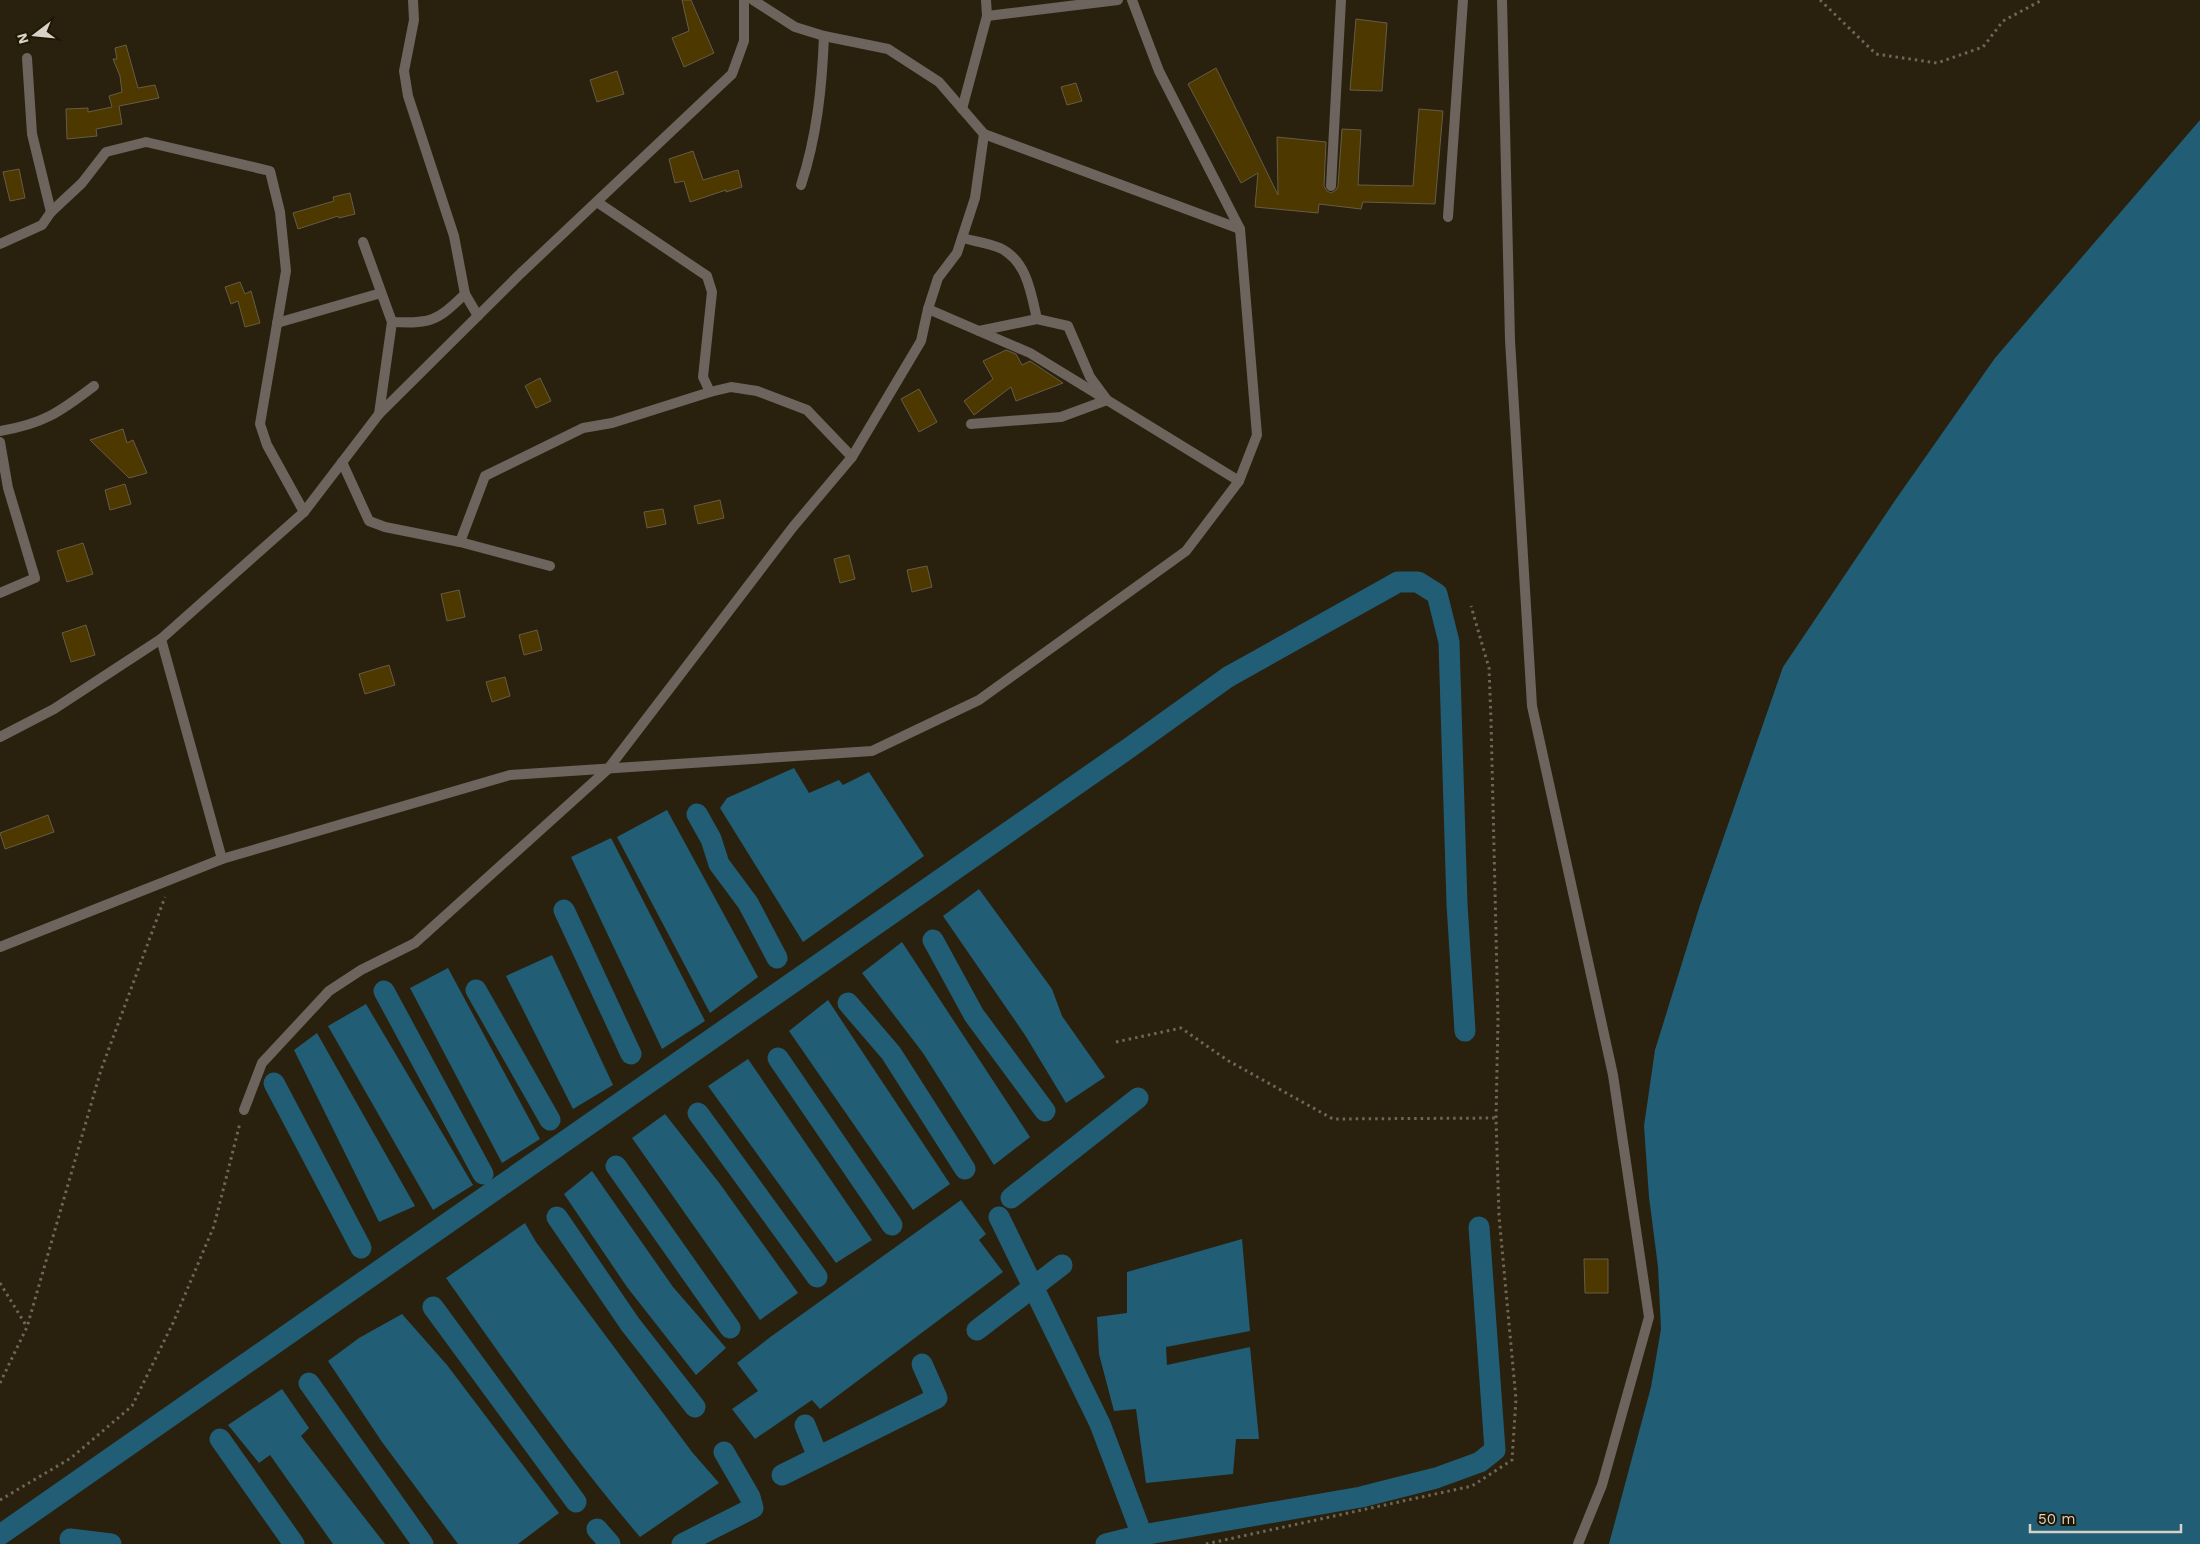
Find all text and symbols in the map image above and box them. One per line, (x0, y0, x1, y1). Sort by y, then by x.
north arrow (10, 10, 60, 60)
text: N (13, 31, 32, 46)
scale bar (2030, 1502, 2181, 1534)
text: 50 m (2038, 1510, 2075, 1528)

